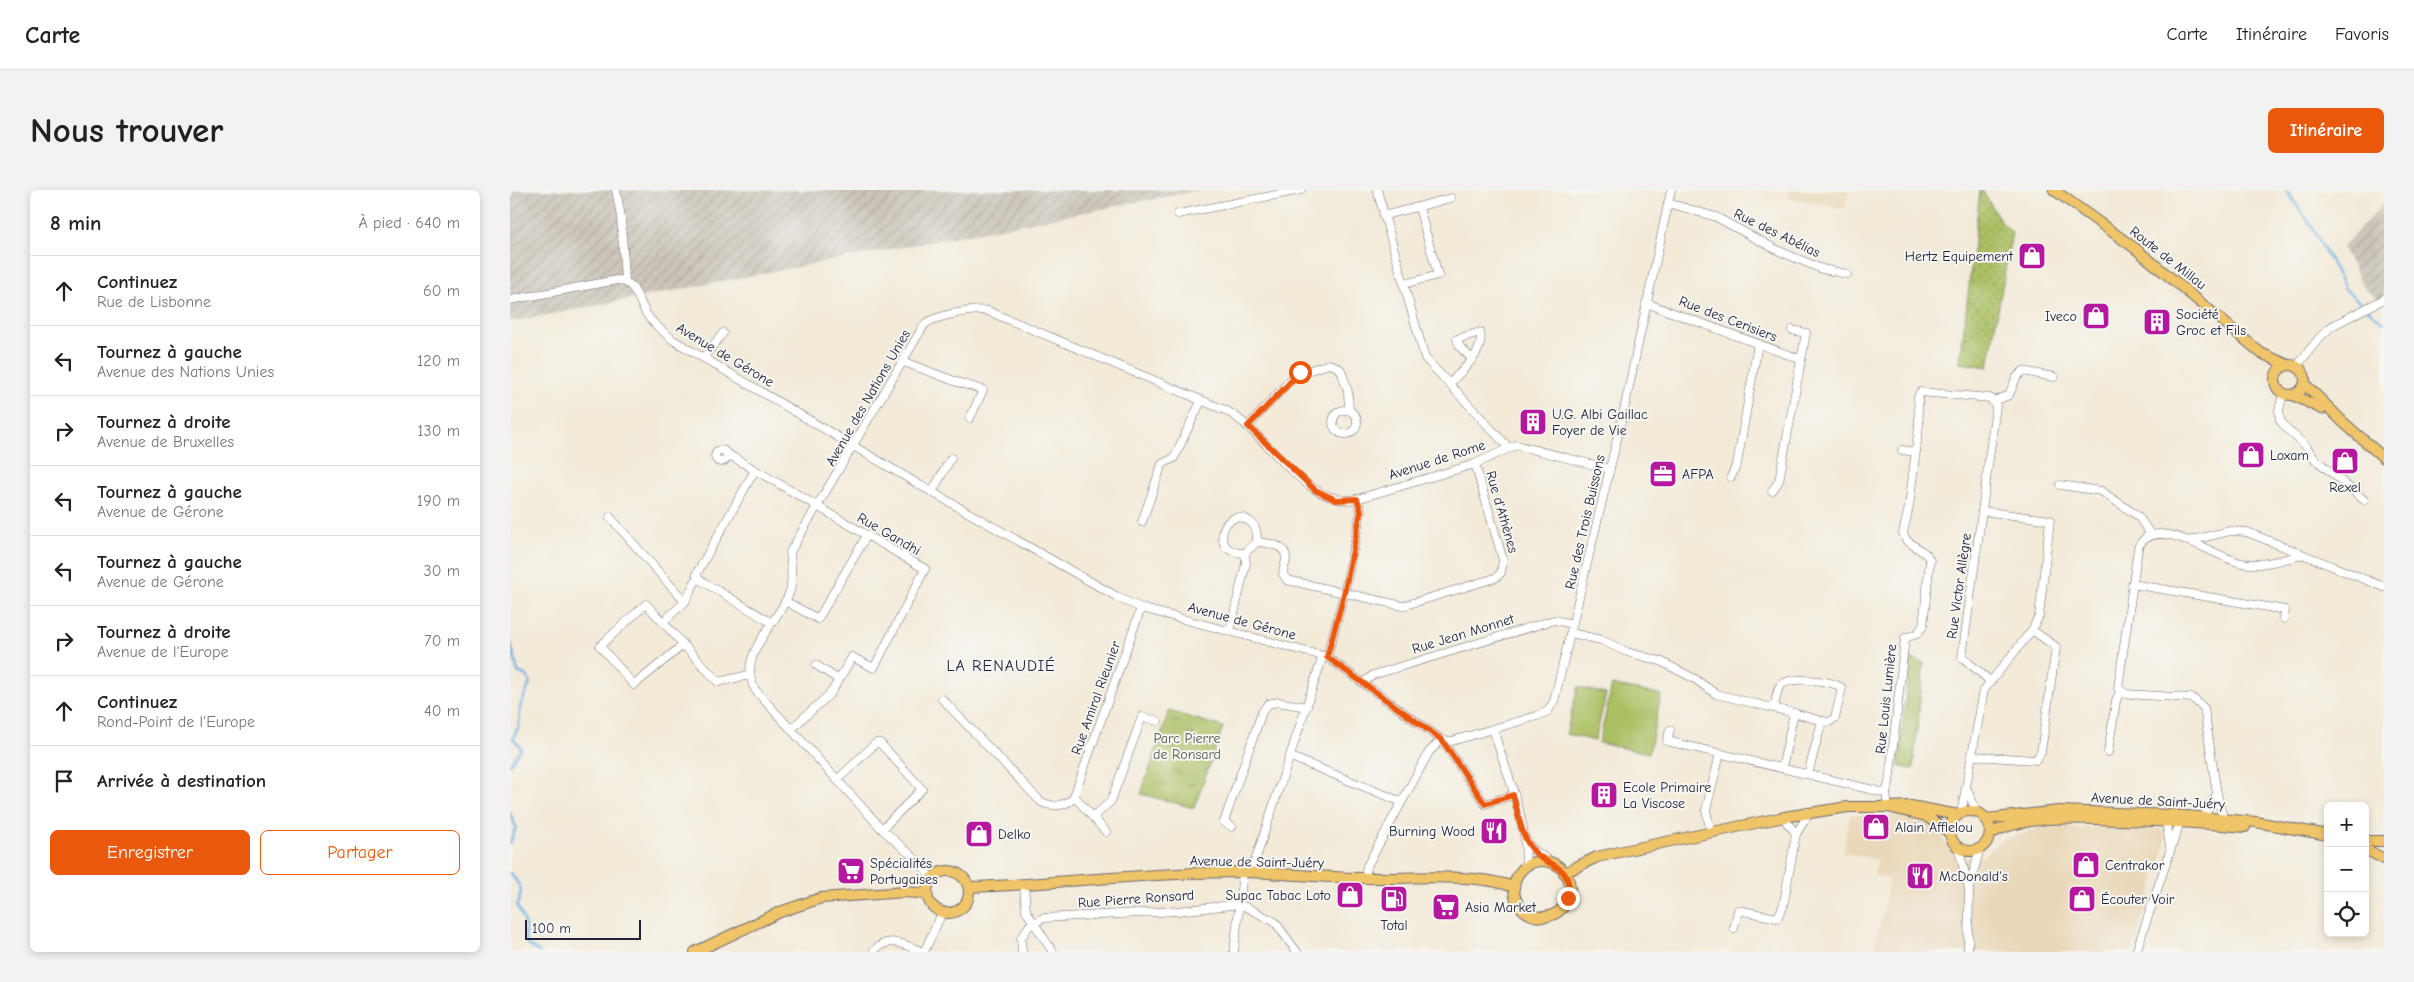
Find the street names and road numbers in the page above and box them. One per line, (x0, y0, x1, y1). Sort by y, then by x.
street label: Rue des Abélias (1731, 205, 1823, 261)
street label: Route de Millau (2126, 223, 2210, 293)
street label: Rue des Cerisiers (1676, 292, 1780, 346)
street label: Avenue de Gérone (673, 319, 777, 391)
street label: Avenue des Nations Unies (822, 327, 914, 469)
street label: Avenue de Rome (1387, 436, 1487, 484)
street label: Rue des Trois Buissons (1561, 453, 1609, 591)
street label: Rue d'Athènes (1482, 469, 1522, 555)
street label: Rue Gandhi (854, 509, 924, 559)
street label: Rue Victor Allègre (1943, 532, 1975, 640)
street label: Avenue de Gérone (1186, 598, 1298, 644)
street label: Rue Jean Monnet (1410, 610, 1517, 658)
street label: Rue Amiral Rieunier (1068, 639, 1125, 757)
street label: Rue Louis Lumière (1872, 643, 1900, 755)
street label: Avenue de Saint-Juéry (2090, 789, 2226, 813)
street label: Avenue de Saint-Juéry (1190, 852, 1325, 872)
street label: Rue Pierre Ronsard (1077, 886, 1195, 912)

